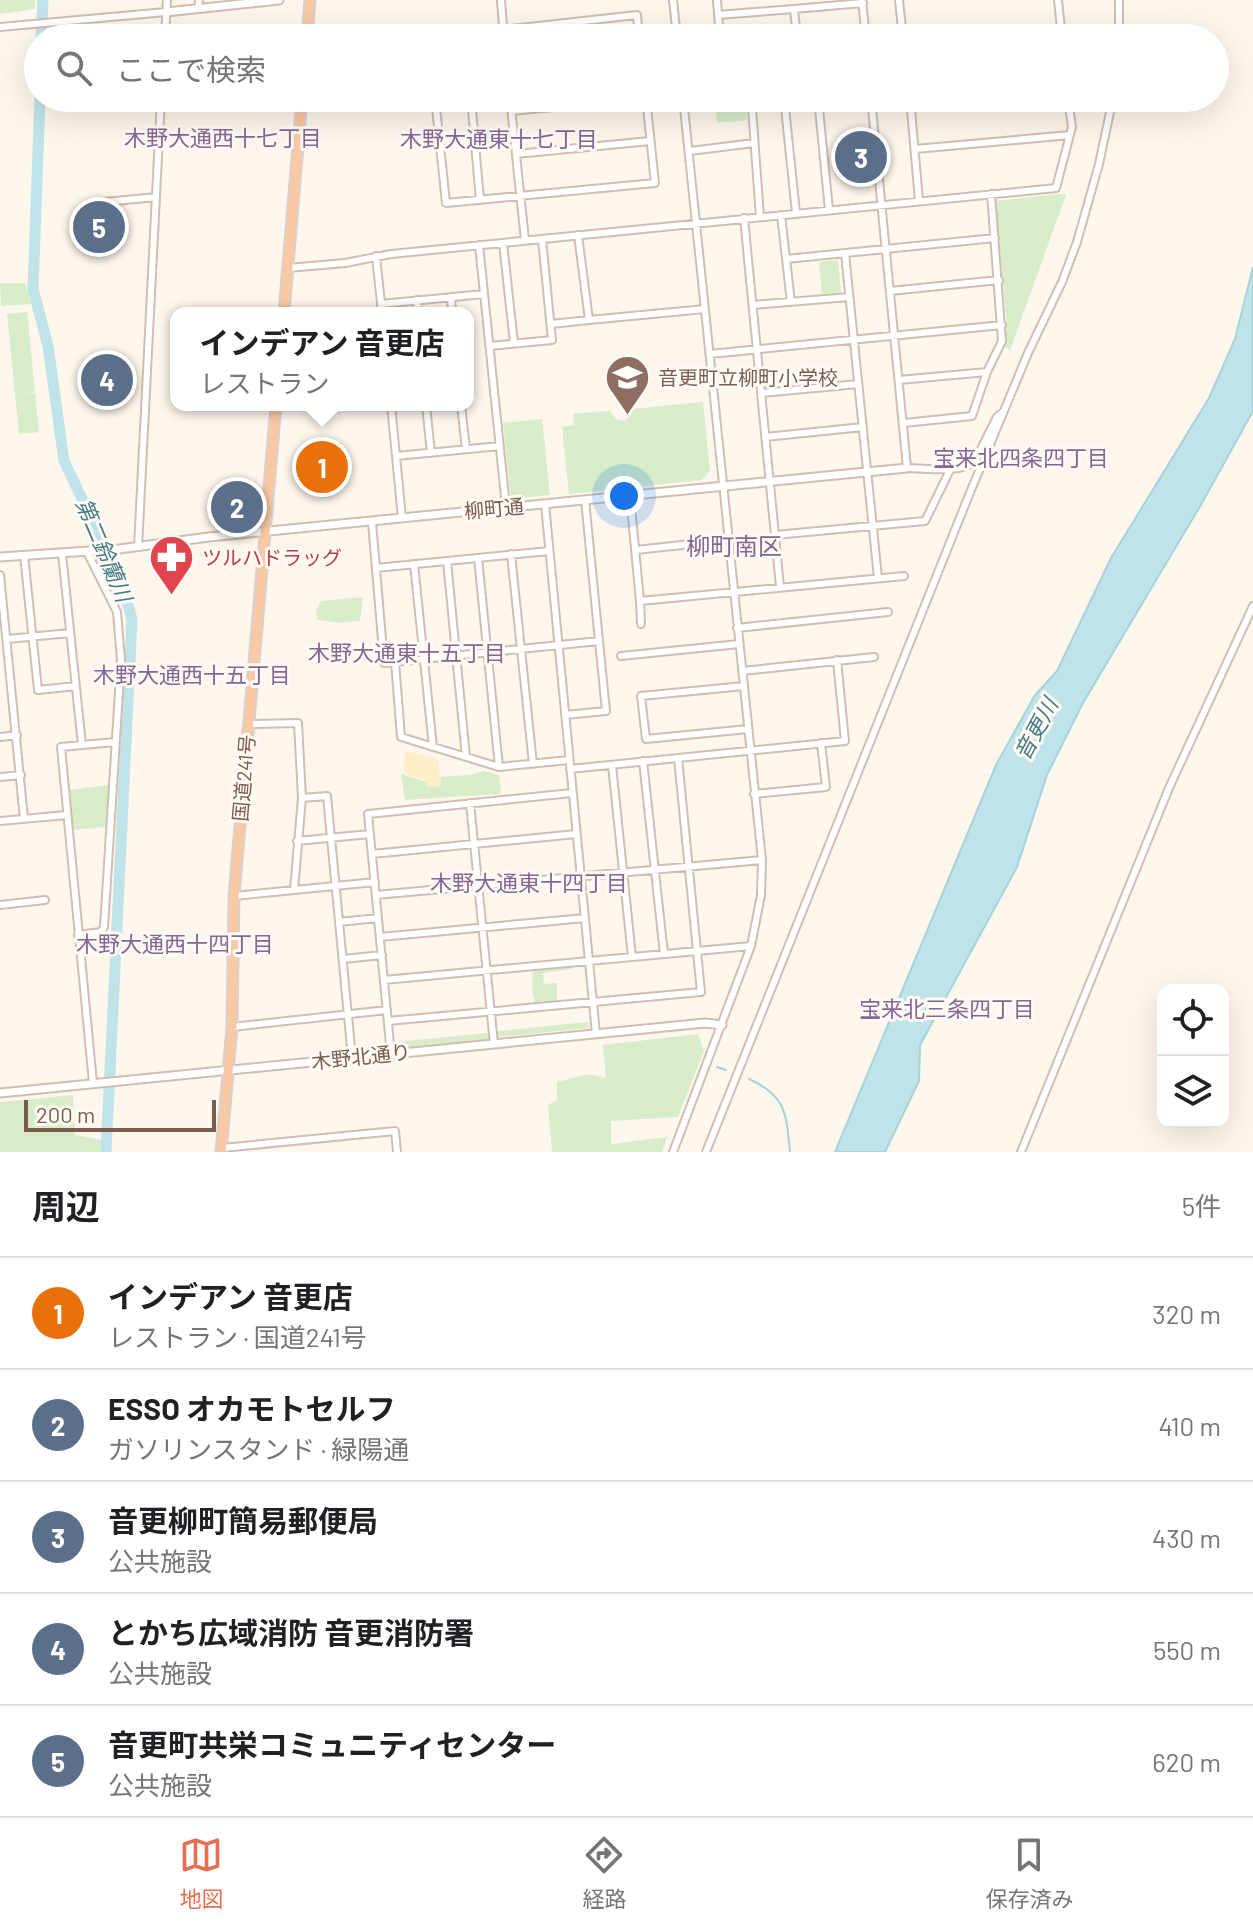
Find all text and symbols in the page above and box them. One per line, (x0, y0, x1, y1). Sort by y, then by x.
search box (24, 24, 1229, 112)
icon: search (52, 46, 96, 90)
text: ここで検索 (116, 51, 266, 87)
district label: 木野大通西十七丁目 (124, 124, 322, 150)
district label: 木野大通東十七丁目 (400, 125, 598, 151)
pin: 3 (835, 127, 887, 187)
pin: 5 (73, 197, 125, 257)
popup (170, 307, 474, 411)
text: インデアン 音更店 (200, 324, 444, 360)
pin: 4 (81, 350, 133, 410)
school or university icon: 音更町立柳町小学校 (603, 354, 651, 417)
place label: 音更町立柳町小学校 (658, 365, 838, 389)
text: レストラン (200, 367, 330, 398)
pin: 1 (296, 437, 348, 497)
district label: 宝来北四条四丁目 (933, 444, 1109, 470)
your location (604, 476, 644, 516)
pin: 2 (211, 477, 263, 537)
street label: 柳町通 (463, 493, 525, 523)
water label: 第二鈴蘭川 (71, 494, 139, 607)
district label: 柳町南区 (686, 531, 782, 560)
pharmacy icon: ツルハドラッグ (147, 534, 195, 597)
place label: ツルハドラッグ (202, 545, 342, 569)
district label: 木野大通東十五丁目 (308, 639, 506, 665)
district label: 木野大通西十五丁目 (93, 661, 291, 687)
water label: 音更川 (1008, 692, 1063, 764)
street label: 国道241号 (227, 734, 259, 822)
district label: 木野大通東十四丁目 (430, 869, 628, 895)
district label: 木野大通西十四丁目 (76, 930, 274, 956)
map controls (1157, 984, 1229, 1128)
button: locate (1157, 984, 1229, 1056)
district label: 宝来北三条四丁目 (859, 995, 1035, 1021)
street label: 木野北通り (310, 1039, 412, 1073)
button: layers (1157, 1056, 1229, 1128)
scale bar (24, 1096, 216, 1132)
text: 200 m (36, 1101, 95, 1127)
text: 周辺 (32, 1185, 100, 1226)
text: 5件 (1182, 1190, 1221, 1221)
text: インデアン 音更店 (108, 1278, 353, 1314)
text: 1 (53, 1298, 63, 1329)
text: 320 m (1152, 1298, 1221, 1329)
text: レストラン · 国道241号 (108, 1321, 367, 1352)
text: ESSO オカモトセルフ (108, 1390, 396, 1426)
text: 2 (51, 1410, 65, 1441)
text: 410 m (1159, 1410, 1221, 1441)
text: ガソリンスタンド · 緑陽通 (108, 1433, 409, 1464)
text: 音更柳町簡易郵便局 (108, 1502, 378, 1538)
text: 3 (51, 1522, 65, 1553)
text: 430 m (1152, 1522, 1221, 1553)
text: 公共施設 (108, 1545, 212, 1576)
text: とかち広域消防 音更消防署 (108, 1614, 474, 1650)
text: 4 (50, 1634, 66, 1665)
text: 550 m (1153, 1634, 1221, 1665)
text: 公共施設 (108, 1657, 212, 1688)
text: 音更町共栄コミュニティセンター (108, 1726, 556, 1762)
text: 5 (51, 1746, 65, 1777)
text: 620 m (1152, 1746, 1221, 1777)
text: 公共施設 (108, 1769, 212, 1800)
tab: 地図 (179, 1833, 224, 1913)
tab: 経路 (582, 1833, 627, 1913)
tab: 保存済み (985, 1833, 1074, 1913)

